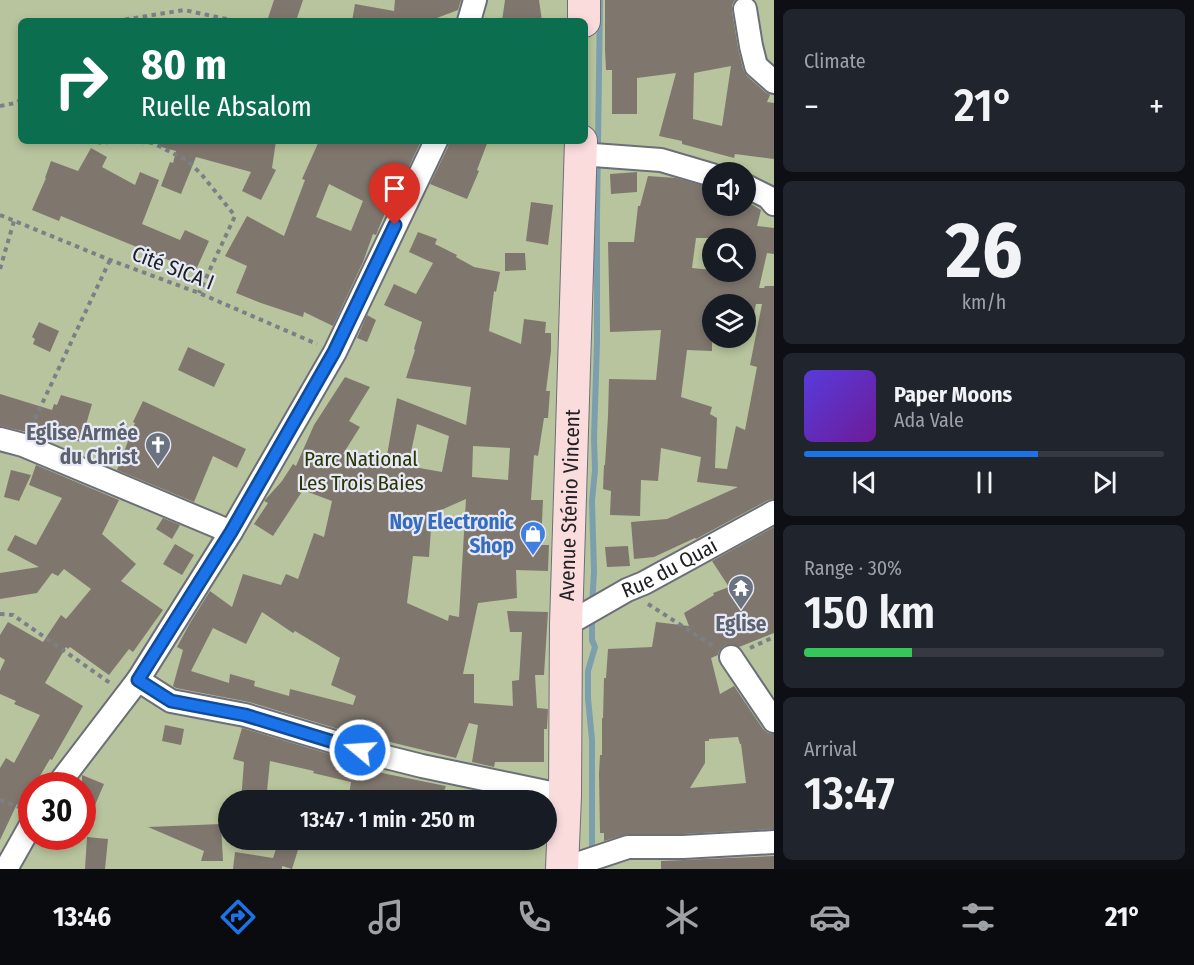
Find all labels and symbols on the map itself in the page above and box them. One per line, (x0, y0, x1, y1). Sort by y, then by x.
pin (369, 163, 420, 225)
street label: Cité SICA I (128, 240, 218, 296)
street label: Avenue Sténio Vincent (554, 409, 586, 601)
place label: Eglise Armée du Christ (26, 420, 139, 470)
church icon: Eglise Armée du Christ (143, 430, 173, 468)
park label: Parc National Les Trois Baies (298, 446, 424, 496)
place label: Noy Electronic Shop (390, 509, 515, 559)
shop icon: Noy Electronic Shop (518, 519, 548, 557)
street label: Rue du Quai (618, 532, 722, 604)
temple icon: Eglise (726, 573, 756, 611)
place label: Eglise (716, 611, 767, 637)
position arrow (328, 718, 392, 782)
speed limit sign: 30 (18, 772, 96, 850)

